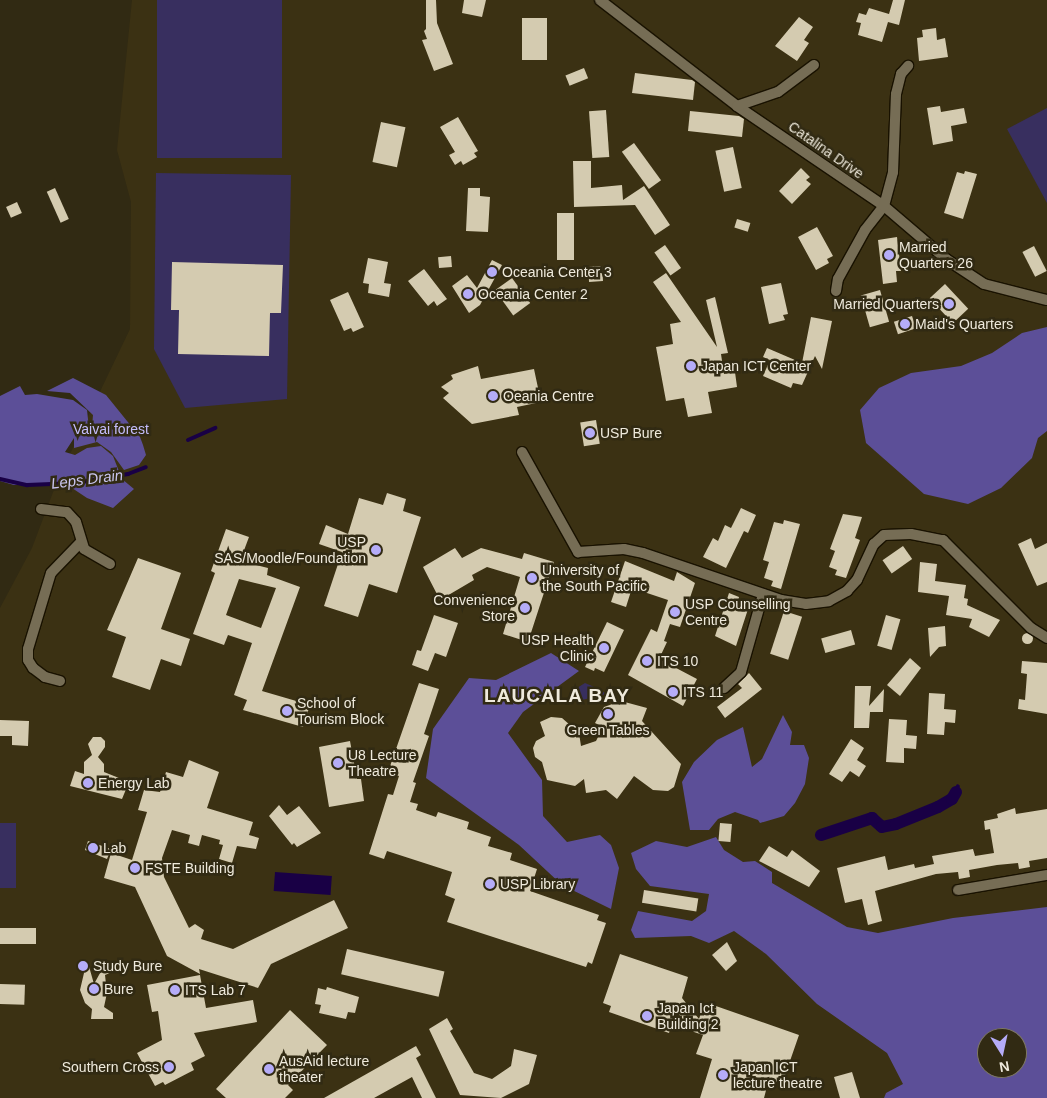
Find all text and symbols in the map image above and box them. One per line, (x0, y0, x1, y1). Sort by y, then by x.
street label: Catalina Drive (785, 118, 867, 182)
place label: Married Quarters 26 (899, 239, 973, 272)
marker: Married Quarters 26 (883, 249, 895, 261)
place label: Oceania Center 3 (502, 264, 612, 280)
marker: Oceania Center 3 (486, 266, 498, 278)
place label: Oceania Center 2 (478, 286, 588, 302)
marker: Oceania Center 2 (462, 288, 474, 300)
place label: Married Quarters (833, 296, 939, 312)
marker: Married Quarters (943, 298, 955, 310)
place label: Maid's Quarters (915, 316, 1013, 332)
marker: Maid's Quarters (899, 318, 911, 330)
place label: Japan ICT Center (701, 358, 811, 374)
marker: Japan ICT Center (685, 360, 697, 372)
place label: Oeania Centre (503, 388, 594, 404)
marker: Oeania Centre (487, 390, 499, 402)
park label: Vaivai forest (73, 421, 149, 437)
place label: USP Bure (600, 425, 662, 441)
marker: USP Bure (584, 427, 596, 439)
water label: Leps Drain (50, 466, 124, 492)
place label: USP SAS/Moodle/Foundation (214, 534, 366, 566)
marker: USP SAS/Moodle/Foundation (370, 544, 382, 556)
place label: University of the South Pacific (542, 562, 647, 594)
marker: University of the South Pacific (526, 572, 538, 584)
place label: Convenience Store (433, 592, 515, 624)
place label: USP Counselling Centre (685, 596, 791, 628)
marker: Convenience Store (519, 602, 531, 614)
marker: USP Counselling Centre (669, 606, 681, 618)
place label: USP Health Clinic (521, 632, 594, 664)
marker: USP Health Clinic (598, 642, 610, 654)
place label: ITS 10 (657, 653, 698, 669)
marker: ITS 10 (641, 655, 653, 667)
place label: ITS 11 (683, 684, 723, 700)
district label: LAUCALA BAY (482, 685, 632, 707)
marker: ITS 11 (667, 686, 679, 698)
place label: School of Tourism Block (297, 695, 384, 728)
marker: School of Tourism Block (281, 705, 293, 717)
marker: Green Tables (602, 708, 614, 720)
place label: Green Tables (566, 722, 650, 738)
place label: U8 Lecture Theatre (348, 747, 416, 780)
marker: U8 Lecture Theatre (332, 757, 344, 769)
place label: Energy Lab (98, 775, 170, 791)
marker: Energy Lab (82, 777, 94, 789)
place label: Lab (103, 840, 126, 856)
marker: Lab (87, 842, 99, 854)
place label: FSTE Building (145, 860, 234, 876)
marker: FSTE Building (129, 862, 141, 874)
place label: USP Library (500, 876, 575, 892)
marker: USP Library (484, 878, 496, 890)
place label: Study Bure (93, 958, 162, 974)
marker: Study Bure (77, 960, 89, 972)
place label: Bure (104, 981, 134, 997)
place label: ITS Lab 7 (185, 982, 246, 998)
marker: Bure (88, 983, 100, 995)
marker: ITS Lab 7 (169, 984, 181, 996)
place label: Japan Ict Building 2 (657, 1000, 718, 1032)
marker: Japan Ict Building 2 (641, 1010, 653, 1022)
north arrow (977, 1028, 1027, 1078)
place label: AusAid lecture theater (279, 1053, 369, 1086)
text: N (998, 1058, 1011, 1076)
place label: Southern Cross (62, 1059, 159, 1075)
place label: Japan ICT lecture theatre (733, 1059, 822, 1092)
marker: Southern Cross (163, 1061, 175, 1073)
marker: AusAid lecture theater (263, 1063, 275, 1075)
marker: Japan ICT lecture theatre (717, 1069, 729, 1081)

